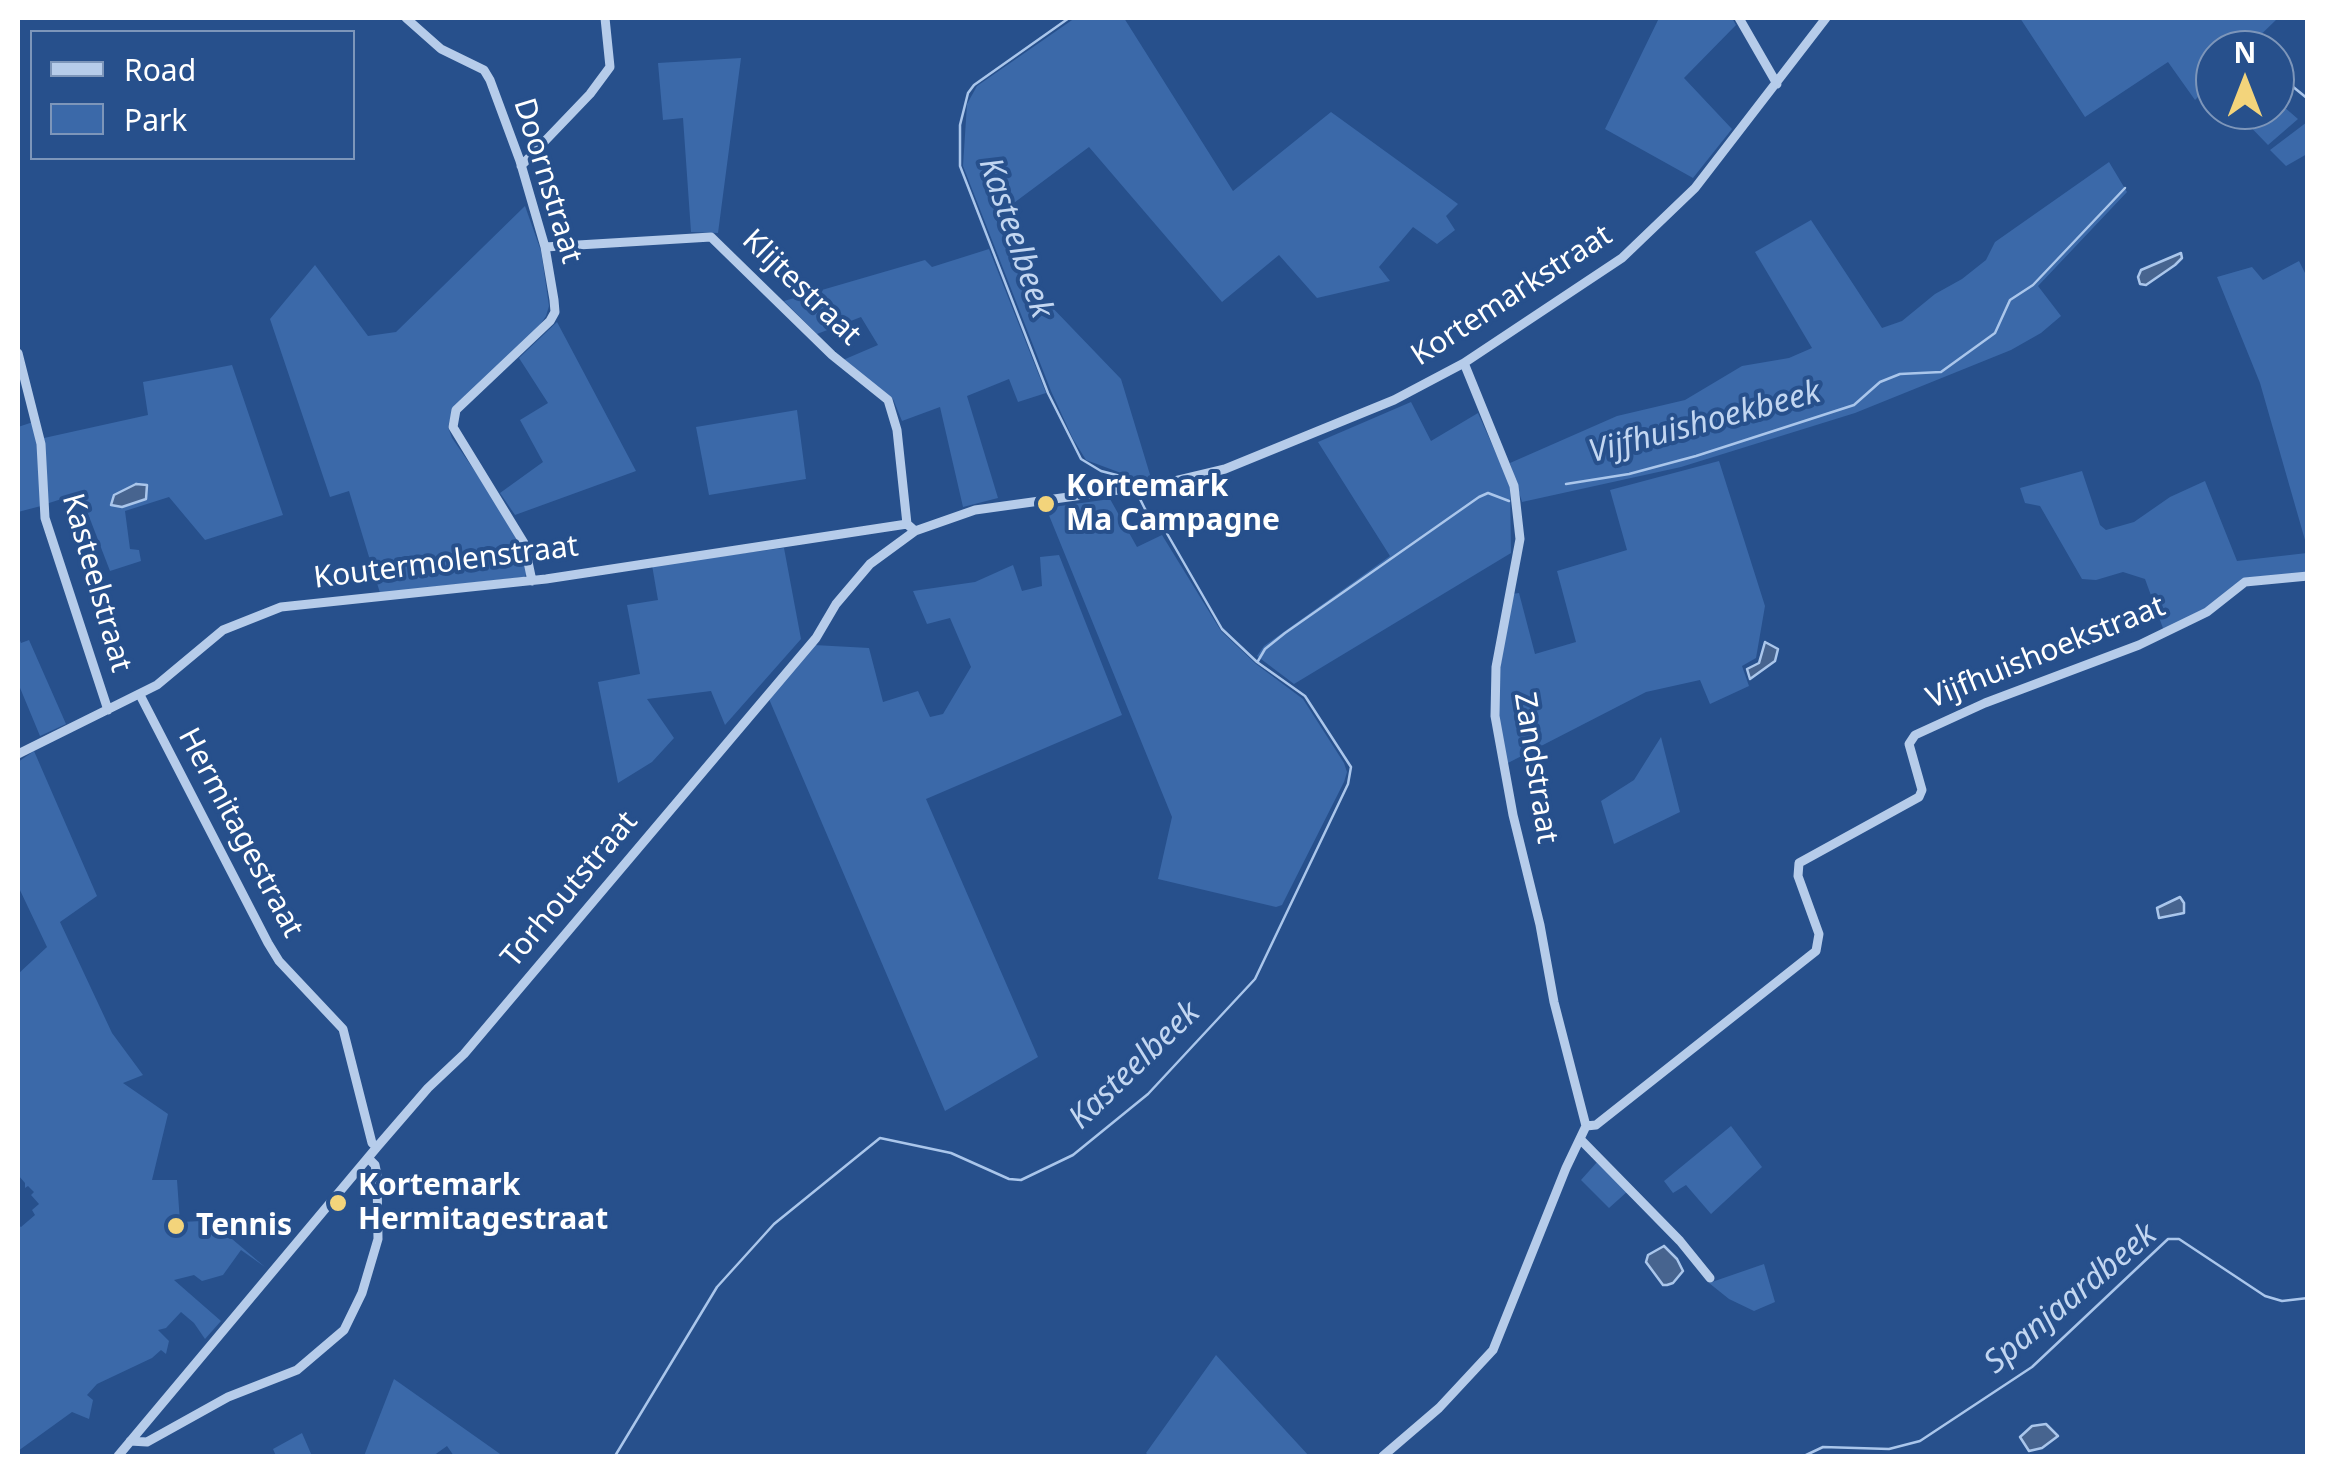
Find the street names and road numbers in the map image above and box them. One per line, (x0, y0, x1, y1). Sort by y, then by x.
street label: Doornstraat (505, 94, 589, 268)
street label: Kortemarkstraat (1405, 218, 1619, 374)
street label: Klijtestraat (734, 223, 868, 353)
street label: Kasteelstraat (53, 490, 139, 676)
street label: Koutermolenstraat (312, 529, 580, 597)
street label: Vijfhuishoekstraat (1921, 589, 2171, 717)
street label: Zandstraat (1505, 690, 1565, 846)
street label: Hermitagestraat (170, 722, 310, 944)
street label: Torhoutstraat (494, 805, 646, 975)

